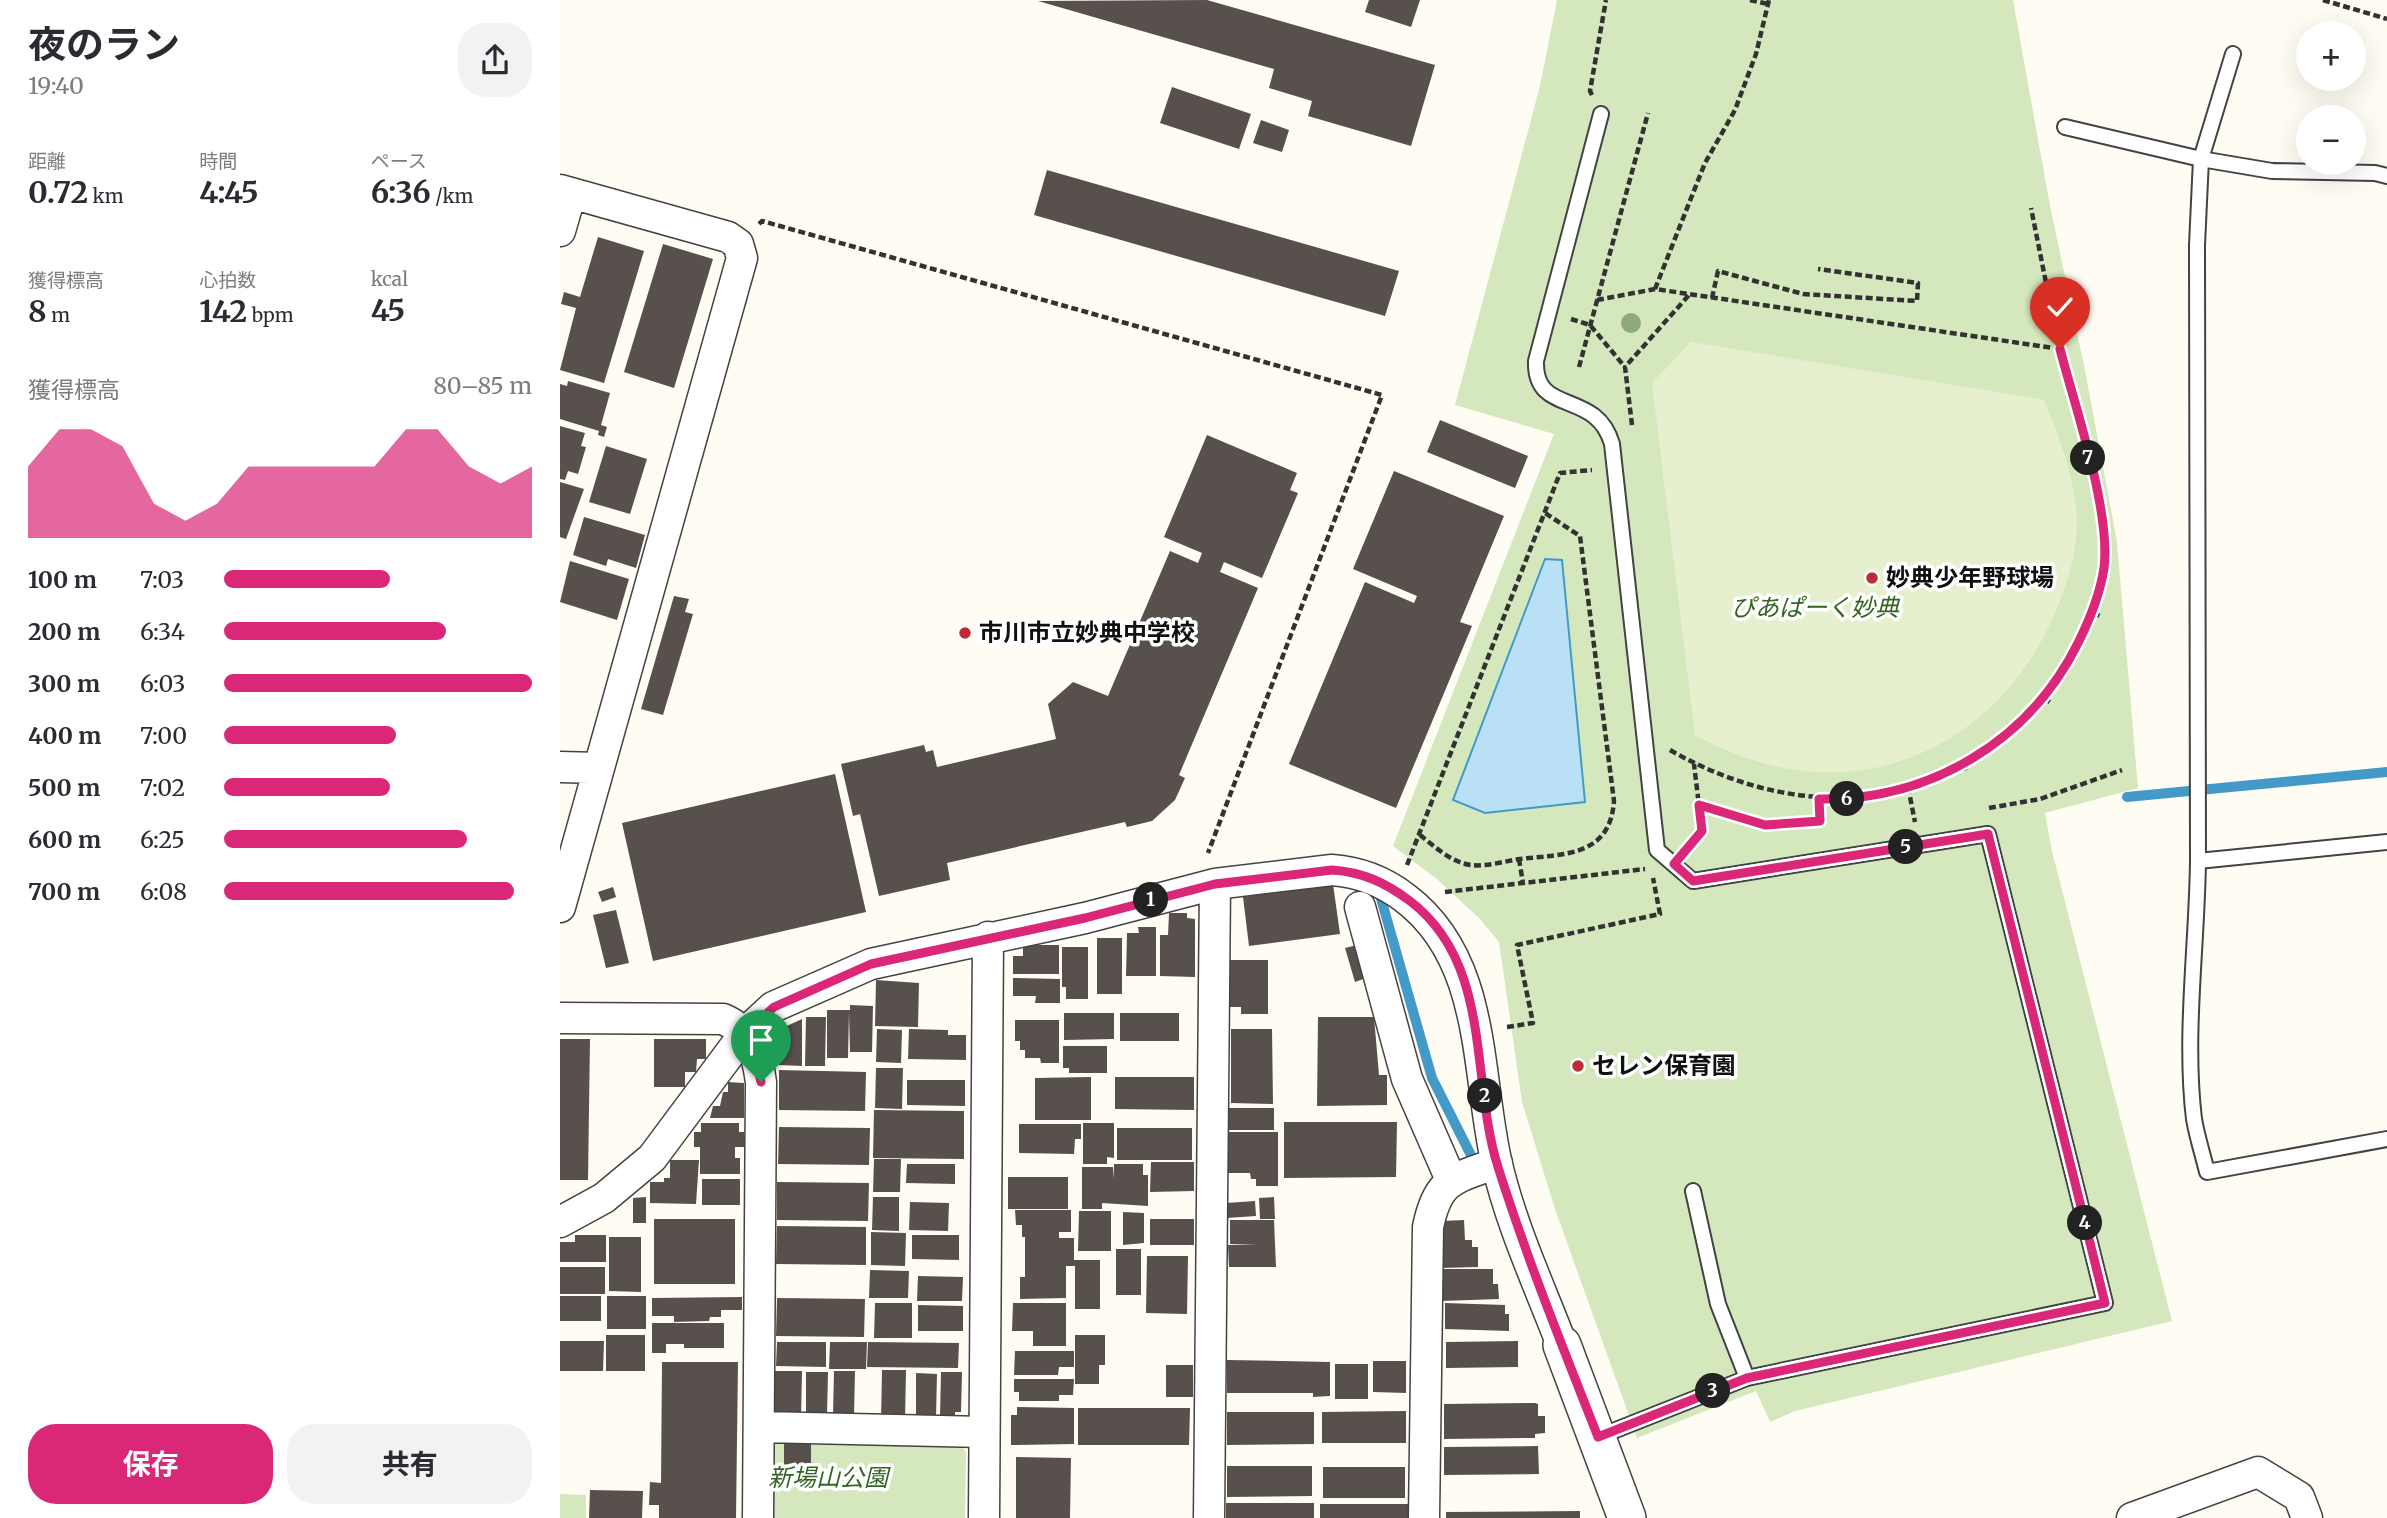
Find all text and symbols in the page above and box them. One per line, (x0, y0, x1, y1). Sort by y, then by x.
text: 夜のラン (28, 21, 180, 68)
map controls (2296, 21, 2366, 175)
button: + (2296, 21, 2366, 91)
button: share (458, 23, 532, 97)
text: 19:40 (28, 71, 84, 100)
button: − (2296, 105, 2366, 175)
text: 距離 (28, 149, 66, 173)
text: 時間 (199, 149, 237, 173)
text: ペース (371, 149, 427, 173)
text: 0.72 (28, 173, 88, 211)
text: 4:45 (199, 173, 259, 211)
text: 6:36 (371, 173, 431, 211)
text: km (88, 184, 124, 208)
text: /km (431, 184, 473, 208)
text: kcal (371, 267, 408, 291)
text: 獲得標高 (28, 268, 104, 292)
text: 心拍数 (199, 268, 256, 292)
pin (2030, 277, 2090, 349)
icon: check (2041, 288, 2079, 326)
text: 45 (371, 291, 405, 329)
text: 8 (28, 292, 47, 330)
text: 142 (199, 292, 247, 330)
text: m (47, 303, 70, 327)
text: bpm (247, 303, 294, 327)
text: 80–85 m (433, 371, 532, 400)
text: 獲得標高 (28, 375, 120, 404)
pin: 7 (2070, 440, 2106, 476)
text: 7 (2082, 445, 2093, 469)
place label: 妙典少年野球場 (1886, 562, 2054, 593)
text: 100 m (28, 565, 97, 594)
text: 7:03 (140, 565, 184, 594)
marker: 妙典少年野球場 (1864, 570, 1880, 586)
park label: ぴあぱーく妙典 (1731, 592, 1901, 623)
text: 200 m (28, 617, 100, 646)
text: 6:34 (140, 617, 185, 646)
place label: 市川市立妙典中学校 (979, 617, 1195, 648)
marker: 市川市立妙典中学校 (957, 625, 973, 641)
text: 300 m (28, 669, 100, 698)
text: 6:03 (140, 669, 185, 698)
text: 400 m (28, 721, 102, 750)
text: 7:00 (140, 721, 187, 750)
text: 500 m (28, 773, 100, 802)
text: 7:02 (140, 773, 185, 802)
pin: 6 (1830, 782, 1864, 816)
text: 6 (1841, 786, 1852, 810)
text: 600 m (28, 825, 101, 854)
text: 6:25 (140, 825, 185, 854)
pin: 5 (1888, 830, 1924, 864)
text: 5 (1900, 834, 1911, 858)
text: 700 m (28, 877, 100, 906)
text: 6:08 (140, 877, 187, 906)
pin: 1 (1134, 883, 1168, 918)
text: 1 (1146, 887, 1155, 911)
pin (731, 1010, 791, 1082)
icon: arrive (742, 1021, 780, 1059)
place label: セレン保育園 (1592, 1050, 1736, 1081)
marker: セレン保育園 (1570, 1058, 1586, 1074)
pin: 2 (1468, 1078, 1502, 1114)
text: 2 (1479, 1083, 1490, 1107)
pin: 4 (2068, 1206, 2102, 1240)
text: 4 (2078, 1210, 2091, 1234)
pin: 3 (1696, 1374, 1730, 1408)
text: 3 (1707, 1378, 1718, 1402)
button: 保存 (28, 1424, 273, 1504)
button: 共有 (287, 1424, 532, 1504)
park label: 新場山公園 (768, 1462, 891, 1493)

